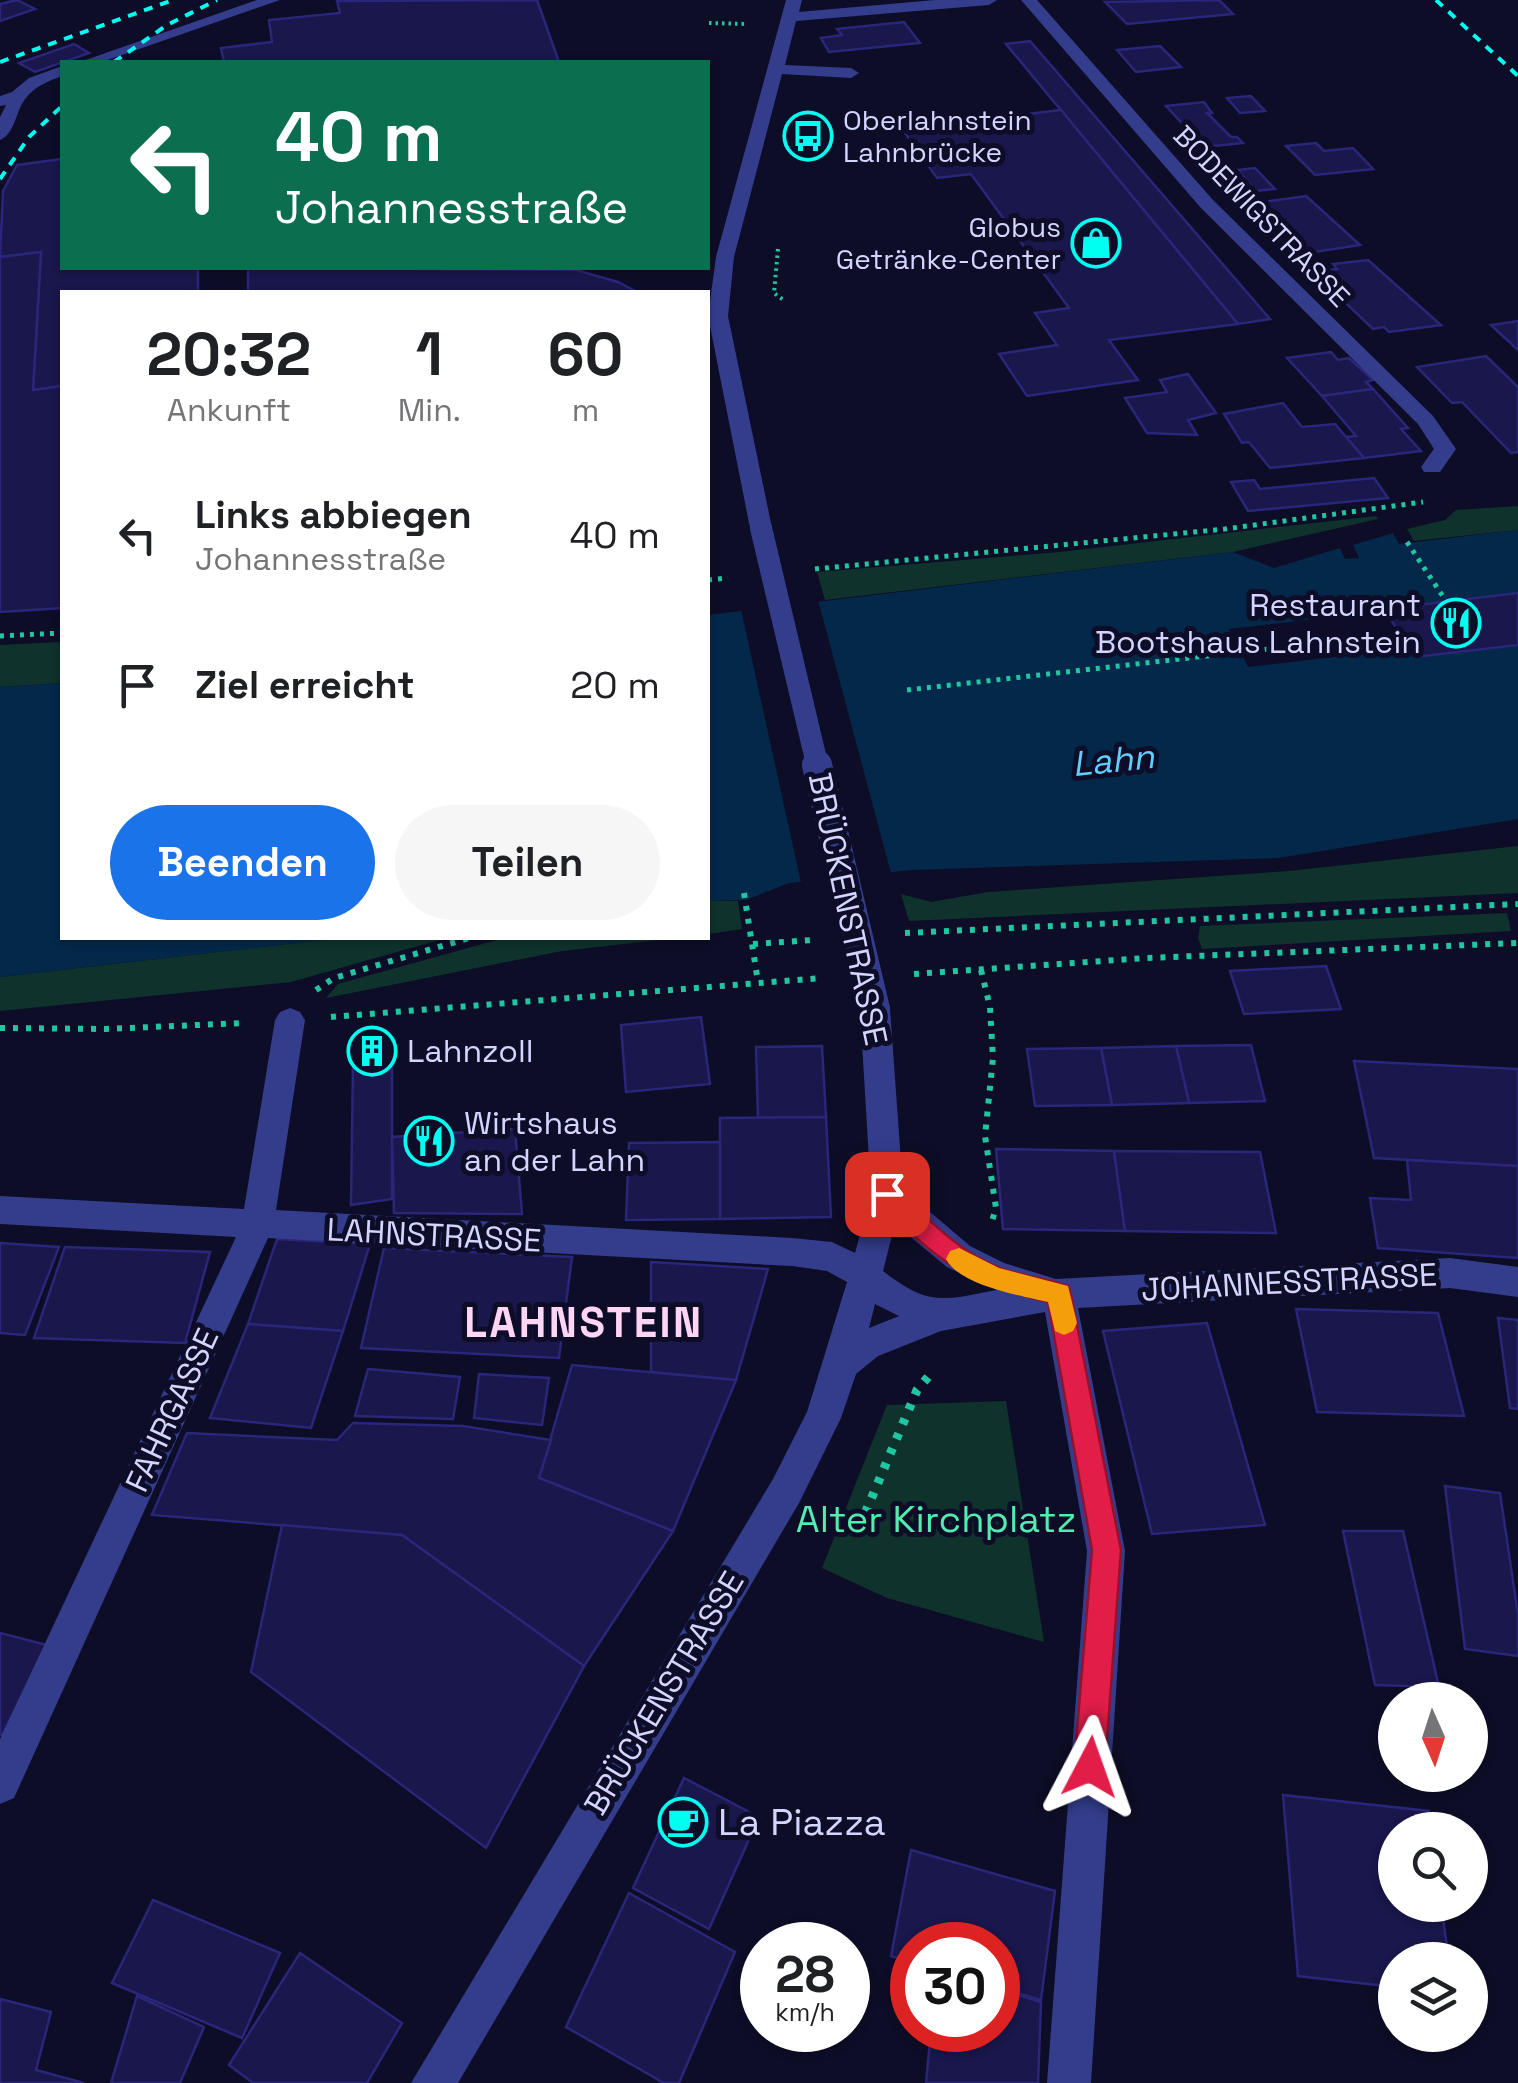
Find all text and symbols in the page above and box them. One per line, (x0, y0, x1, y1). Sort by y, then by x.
text: 40 m (275, 92, 442, 181)
icon: left (110, 100, 240, 230)
place label: Oberlahnstein Lahnbrücke (843, 102, 1032, 170)
bus stop icon: Oberlahnstein Lahnbrücke (782, 110, 834, 162)
street label: BODEWIGSTRASSE (1166, 118, 1358, 314)
text: Johannesstraße (275, 179, 628, 236)
place label: Globus Getränke-Center (836, 209, 1061, 277)
shop icon: Globus Getränke-Center (1070, 217, 1122, 269)
text: 20:32 (147, 316, 311, 393)
text: 1 (416, 316, 443, 393)
text: 60 (547, 316, 623, 393)
text: Ankunft (167, 390, 291, 430)
text: Min. (398, 390, 461, 430)
text: m (572, 390, 599, 430)
text: Links abbiegen (195, 491, 472, 539)
icon: left (110, 508, 165, 563)
text: 40 m (569, 511, 660, 559)
text: Johannesstraße (195, 539, 446, 579)
place label: Restaurant Bootshaus Lahnstein (1095, 585, 1421, 662)
restaurant icon: Restaurant Bootshaus Lahnstein (1430, 597, 1482, 649)
icon: arrive (110, 658, 165, 713)
text: Ziel erreicht (195, 661, 415, 709)
text: 20 m (570, 661, 660, 709)
water label: Lahn (1070, 734, 1157, 786)
street label: BRÜCKENSTRASSE (800, 769, 896, 1049)
button: Beenden (110, 805, 375, 920)
button: Teilen (395, 805, 660, 920)
building icon: Lahnzoll (346, 1025, 398, 1077)
place label: Lahnzoll (407, 1031, 534, 1071)
place label: Wirtshaus an der Lahn (464, 1103, 645, 1180)
restaurant icon: Wirtshaus an der Lahn (403, 1115, 455, 1167)
pin (845, 1152, 930, 1237)
icon: arrive (860, 1167, 915, 1222)
street label: LAHNSTRASSE (326, 1209, 542, 1261)
street label: JOHANNESSTRASSE (1140, 1254, 1438, 1310)
district label: LAHNSTEIN (464, 1296, 704, 1349)
street label: FAHRGASSE (117, 1322, 227, 1498)
park label: Alter Kirchplatz (796, 1495, 1076, 1543)
street label: BRÜCKENSTRASSE (576, 1564, 752, 1822)
north arrow (1378, 1682, 1488, 1792)
map controls (1378, 1682, 1488, 2052)
position arrow (1038, 1715, 1142, 1819)
cafe icon: La Piazza (657, 1796, 709, 1848)
place label: La Piazza (718, 1798, 886, 1846)
button: search (1378, 1812, 1488, 1922)
speed limit sign: 30 (890, 1922, 1020, 2052)
button: layers (1378, 1942, 1488, 2052)
text: 28 (775, 1943, 835, 2007)
text: km/h (775, 1996, 835, 2028)

